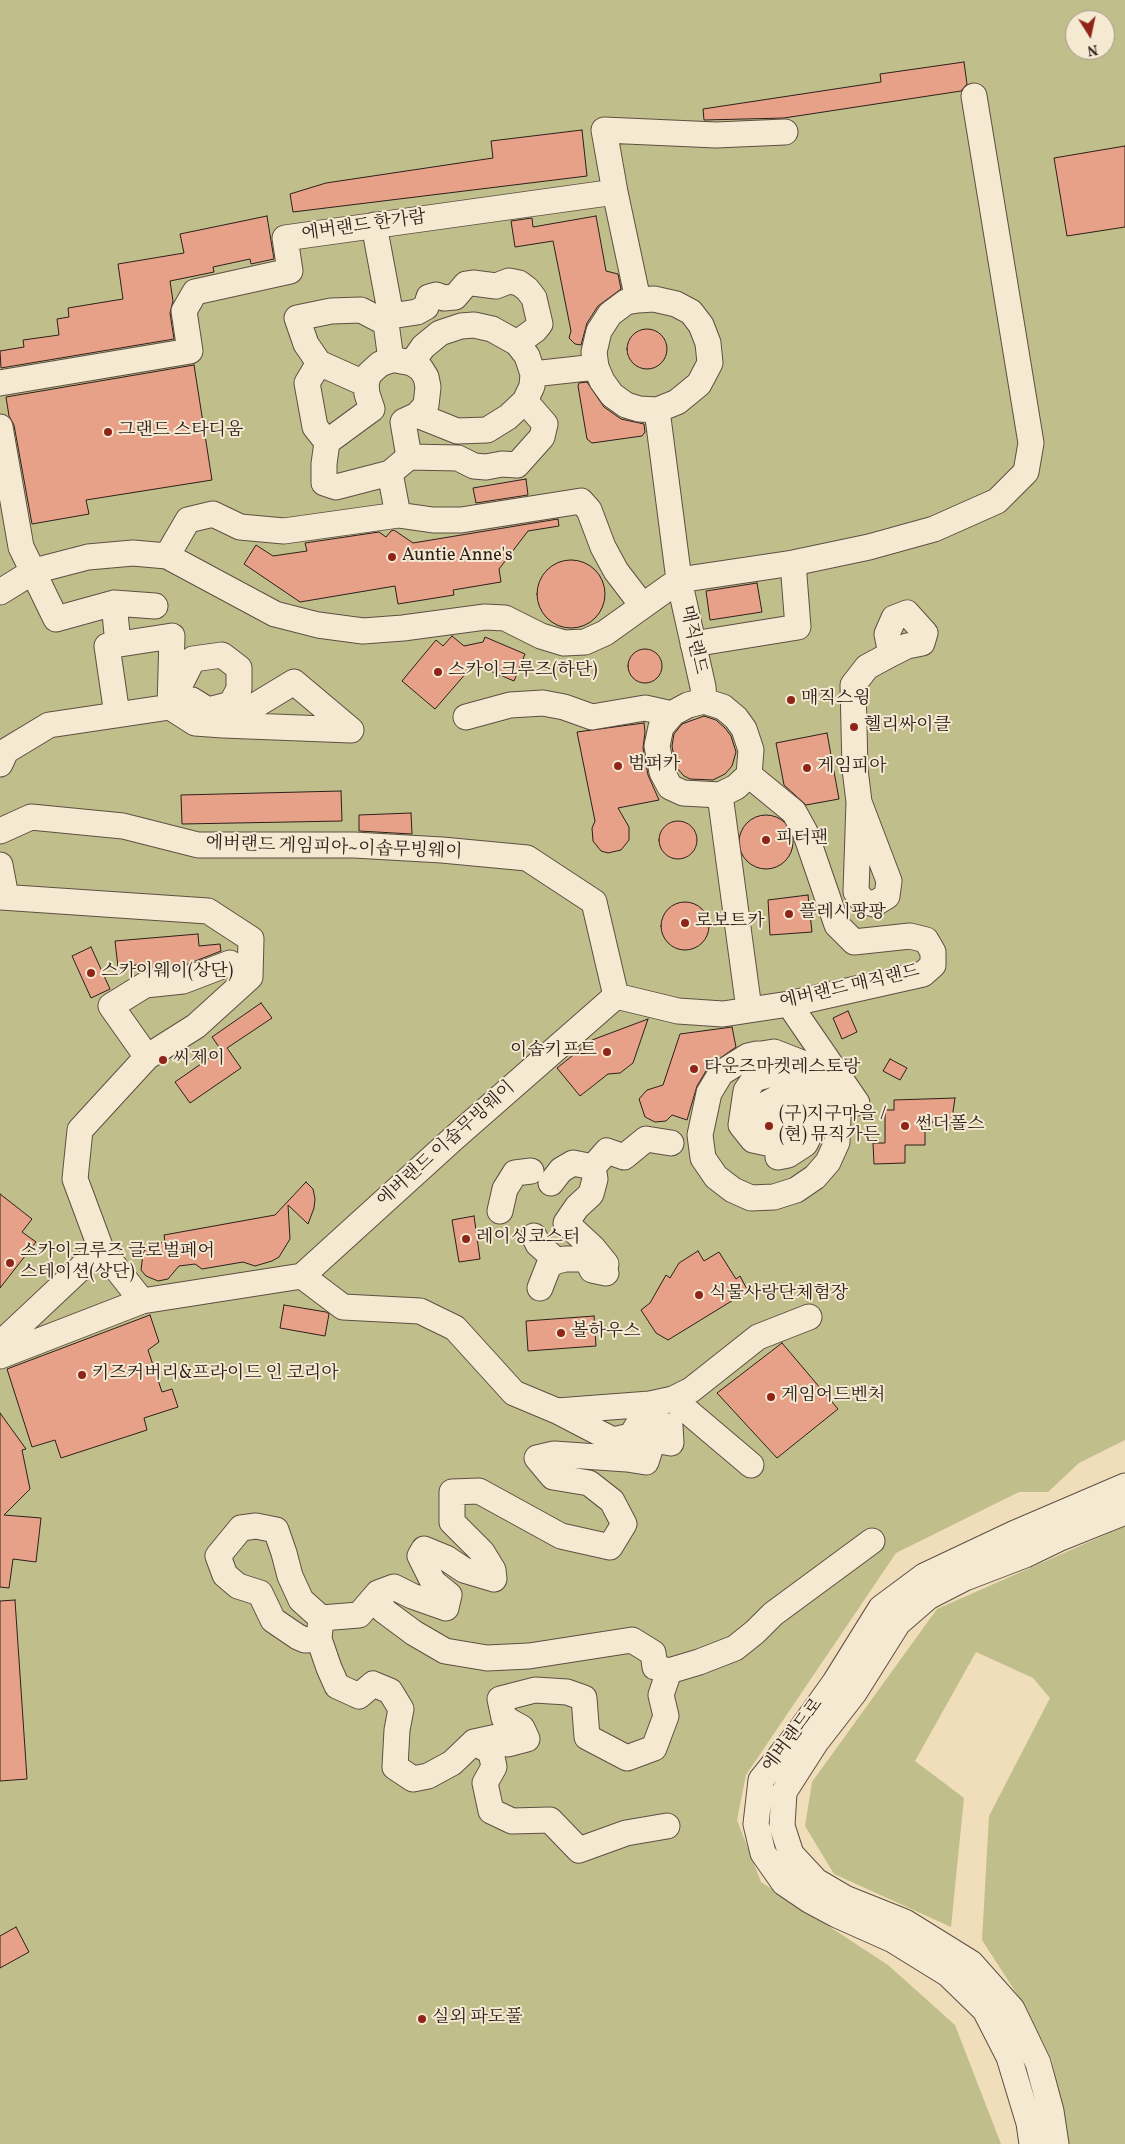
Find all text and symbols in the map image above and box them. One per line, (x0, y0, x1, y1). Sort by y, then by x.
north arrow (1065, 10, 1115, 60)
text: N (1086, 39, 1099, 60)
street label: 에버랜드 한가람 (300, 208, 428, 246)
place label: 그랜드 스타디움 (118, 421, 243, 443)
marker: 그랜드 스타디움 (102, 426, 114, 438)
place label: Auntie Anne's (402, 546, 513, 568)
marker: Auntie Anne's (386, 551, 398, 563)
street label: 매직랜드 (674, 604, 710, 676)
place label: 스카이크루즈(하단) (448, 661, 598, 683)
marker: 스카이크루즈(하단) (432, 666, 444, 678)
place label: 매직스윙 (801, 689, 871, 711)
marker: 매직스윙 (785, 694, 797, 706)
place label: 헬리싸이클 (864, 716, 951, 738)
marker: 헬리싸이클 (848, 721, 860, 733)
place label: 범퍼카 (628, 755, 680, 777)
place label: 게임피아 (817, 757, 887, 779)
marker: 범퍼카 (612, 760, 624, 772)
marker: 게임피아 (801, 762, 813, 774)
place label: 피터팬 (776, 829, 828, 851)
street label: 에버랜드 게임피아~이솝무빙웨이 (205, 834, 463, 864)
marker: 피터팬 (760, 834, 772, 846)
place label: 플레시팡팡 (799, 903, 886, 925)
marker: 플레시팡팡 (783, 908, 795, 920)
place label: 로보트카 (695, 912, 765, 934)
marker: 로보트카 (679, 917, 691, 929)
street label: 에버랜드 매직랜드 (778, 961, 922, 1015)
place label: 스카이웨이(상단) (101, 962, 233, 984)
marker: 스카이웨이(상단) (85, 967, 97, 979)
place label: 이솝키프트 (510, 1041, 597, 1063)
marker: 이솝키프트 (601, 1046, 613, 1058)
place label: 씨제이 (173, 1049, 225, 1071)
marker: 씨제이 (157, 1054, 169, 1066)
place label: 타운즈마켓레스토랑 (704, 1058, 860, 1080)
marker: 타운즈마켓레스토랑 (688, 1063, 700, 1075)
street label: 에버랜드 이솝무빙웨이 (374, 1078, 520, 1212)
place label: (구)지구마을 / (현) 뮤직가든 (779, 1105, 887, 1148)
place label: 썬더폴스 (915, 1115, 985, 1137)
marker: (구)지구마을 / (현) 뮤직가든 (763, 1120, 775, 1132)
marker: 썬더폴스 (899, 1120, 911, 1132)
place label: 레이싱코스터 (476, 1228, 580, 1250)
marker: 레이싱코스터 (460, 1233, 472, 1245)
place label: 스카이크루즈 글로벌페어 스테이션(상단) (20, 1242, 215, 1284)
marker: 스카이크루즈 글로벌페어 스테이션(상단) (4, 1257, 16, 1269)
place label: 식물사랑단체험장 (709, 1284, 848, 1306)
marker: 식물사랑단체험장 (693, 1289, 705, 1301)
place label: 볼하우스 (571, 1322, 641, 1344)
marker: 볼하우스 (555, 1327, 567, 1339)
place label: 키즈커버리&프라이드 인 코리아 (92, 1364, 339, 1386)
marker: 키즈커버리&프라이드 인 코리아 (76, 1369, 88, 1381)
place label: 게임어드벤처 (781, 1386, 885, 1408)
marker: 게임어드벤처 (765, 1391, 777, 1403)
street label: 에버랜드로 (759, 1695, 829, 1777)
place label: 실외 파도풀 (432, 2008, 523, 2030)
marker: 실외 파도풀 (416, 2013, 428, 2025)

